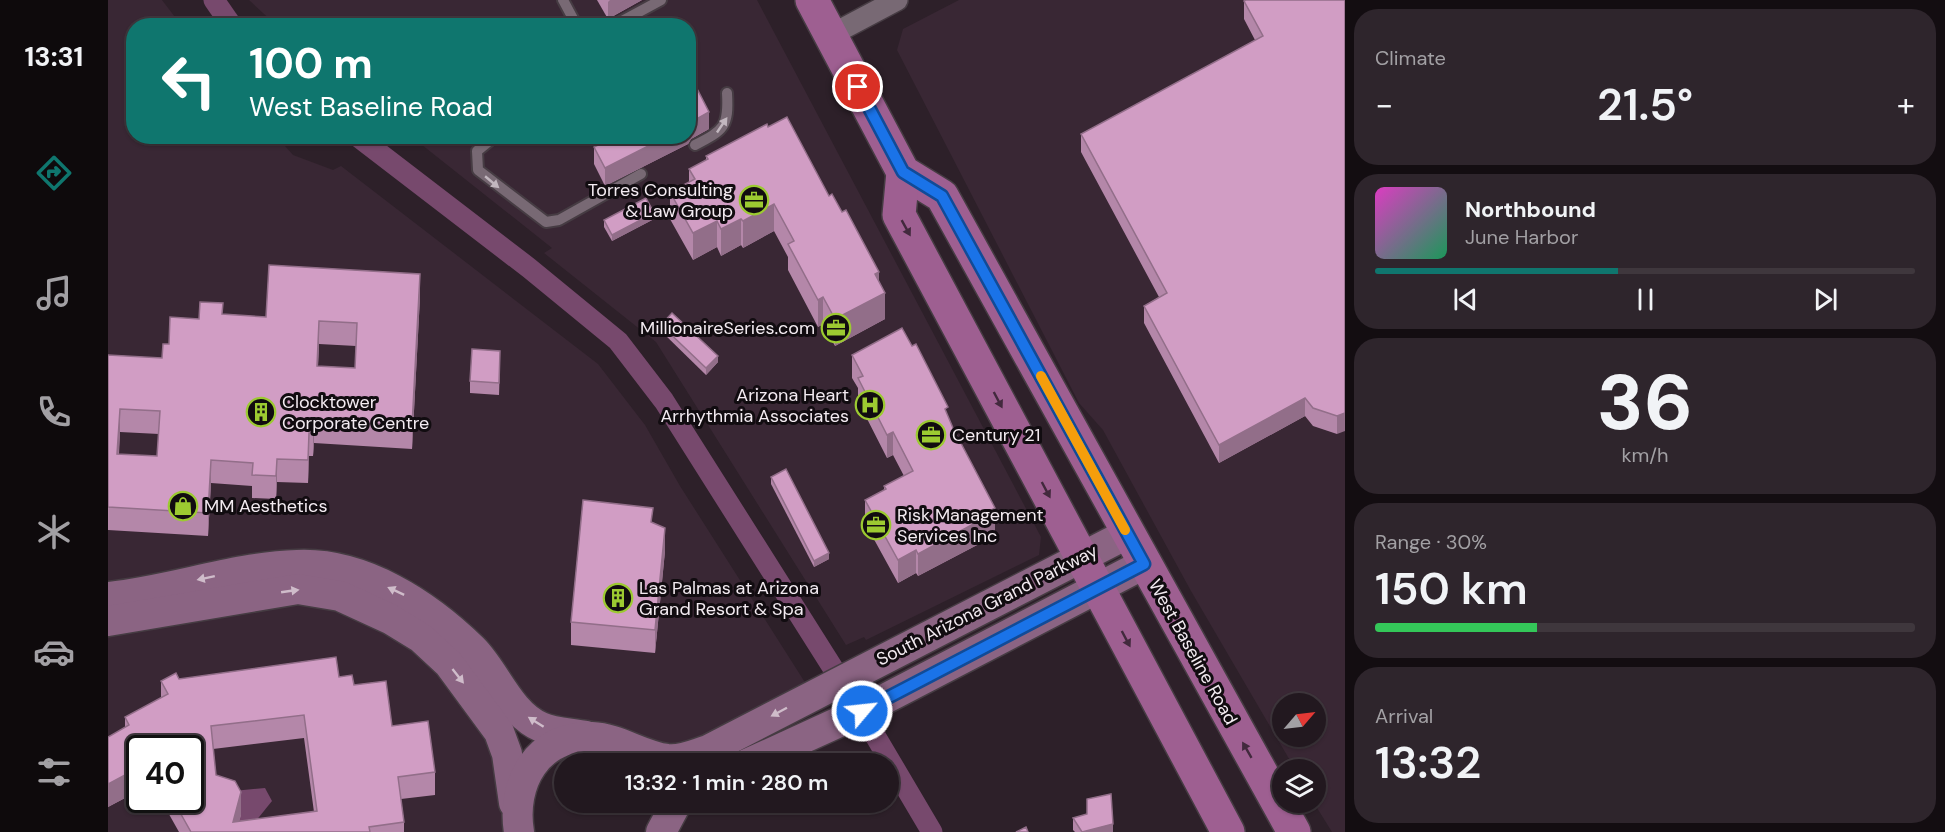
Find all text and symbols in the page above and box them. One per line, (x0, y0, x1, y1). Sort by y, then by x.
text: 100 m (249, 36, 373, 91)
text: 13:31 (25, 39, 83, 74)
icon: left (150, 42, 228, 120)
text: Climate (1375, 45, 1446, 71)
pin (832, 61, 883, 112)
icon: arrive (841, 70, 874, 103)
text: 21.5° (1597, 75, 1693, 134)
text: − (1375, 83, 1393, 126)
text: + (1897, 83, 1915, 126)
text: West Baseline Road (249, 89, 493, 124)
one-way arrow (717, 117, 728, 134)
icon: directions (33, 152, 75, 194)
one-way arrow (484, 175, 499, 188)
place label: Torres Consulting & Law Group (588, 178, 733, 223)
office icon: Torres Consulting & Law Group (738, 184, 770, 216)
text: Northbound (1465, 195, 1596, 224)
one-way arrow (901, 220, 911, 237)
text: June Harbor (1465, 224, 1578, 250)
icon: music (33, 272, 75, 314)
icon: previous (1449, 283, 1482, 316)
icon: pause (1629, 283, 1662, 316)
icon: next (1809, 283, 1842, 316)
office icon: MillionaireSeries.com (820, 312, 852, 344)
place label: MillionaireSeries.com (640, 316, 815, 340)
text: 36 (1597, 352, 1693, 453)
place label: Arizona Heart Arrhythmia Associates (660, 383, 849, 428)
hospital icon: Arizona Heart Arrhythmia Associates (854, 389, 886, 421)
place label: Clocktower Corporate Centre (282, 390, 429, 435)
icon: phone (33, 391, 75, 433)
one-way arrow (993, 392, 1003, 409)
building icon: Clocktower Corporate Centre (245, 396, 277, 428)
office icon: Century 21 (915, 419, 947, 451)
place label: Century 21 (952, 423, 1040, 447)
text: km/h (1621, 442, 1669, 468)
one-way arrow (1041, 482, 1051, 499)
shop icon: MM Aesthetics (167, 490, 199, 522)
place label: MM Aesthetics (204, 494, 327, 518)
place label: Risk Management Services Inc (897, 503, 1044, 548)
office icon: Risk Management Services Inc (860, 509, 892, 541)
icon: climate (33, 511, 75, 553)
text: Range · 30% (1375, 529, 1487, 555)
street label: South Arizona Grand Parkway (872, 539, 1102, 671)
text: 150 km (1375, 559, 1528, 618)
one-way arrow (197, 574, 216, 583)
street label: West Baseline Road (1143, 575, 1243, 729)
place label: Las Palmas at Arizona Grand Resort & Spa (639, 576, 819, 621)
building icon: Las Palmas at Arizona Grand Resort & Spa (602, 582, 634, 614)
one-way arrow (281, 586, 300, 596)
one-way arrow (387, 587, 404, 596)
icon: car (33, 631, 75, 673)
one-way arrow (1121, 631, 1131, 648)
one-way arrow (451, 668, 463, 683)
position arrow (830, 679, 894, 743)
north arrow (1272, 693, 1326, 747)
map controls (1272, 693, 1326, 813)
text: Arrival (1375, 703, 1433, 729)
one-way arrow (770, 707, 787, 717)
one-way arrow (528, 717, 544, 728)
text: 13:32 (1375, 733, 1481, 792)
speed limit sign: 40 (126, 735, 204, 813)
one-way arrow (1242, 741, 1252, 758)
icon: filters (33, 751, 75, 793)
button: layers (1272, 759, 1326, 813)
text: 13:32 · 1 min · 280 m (625, 768, 828, 797)

